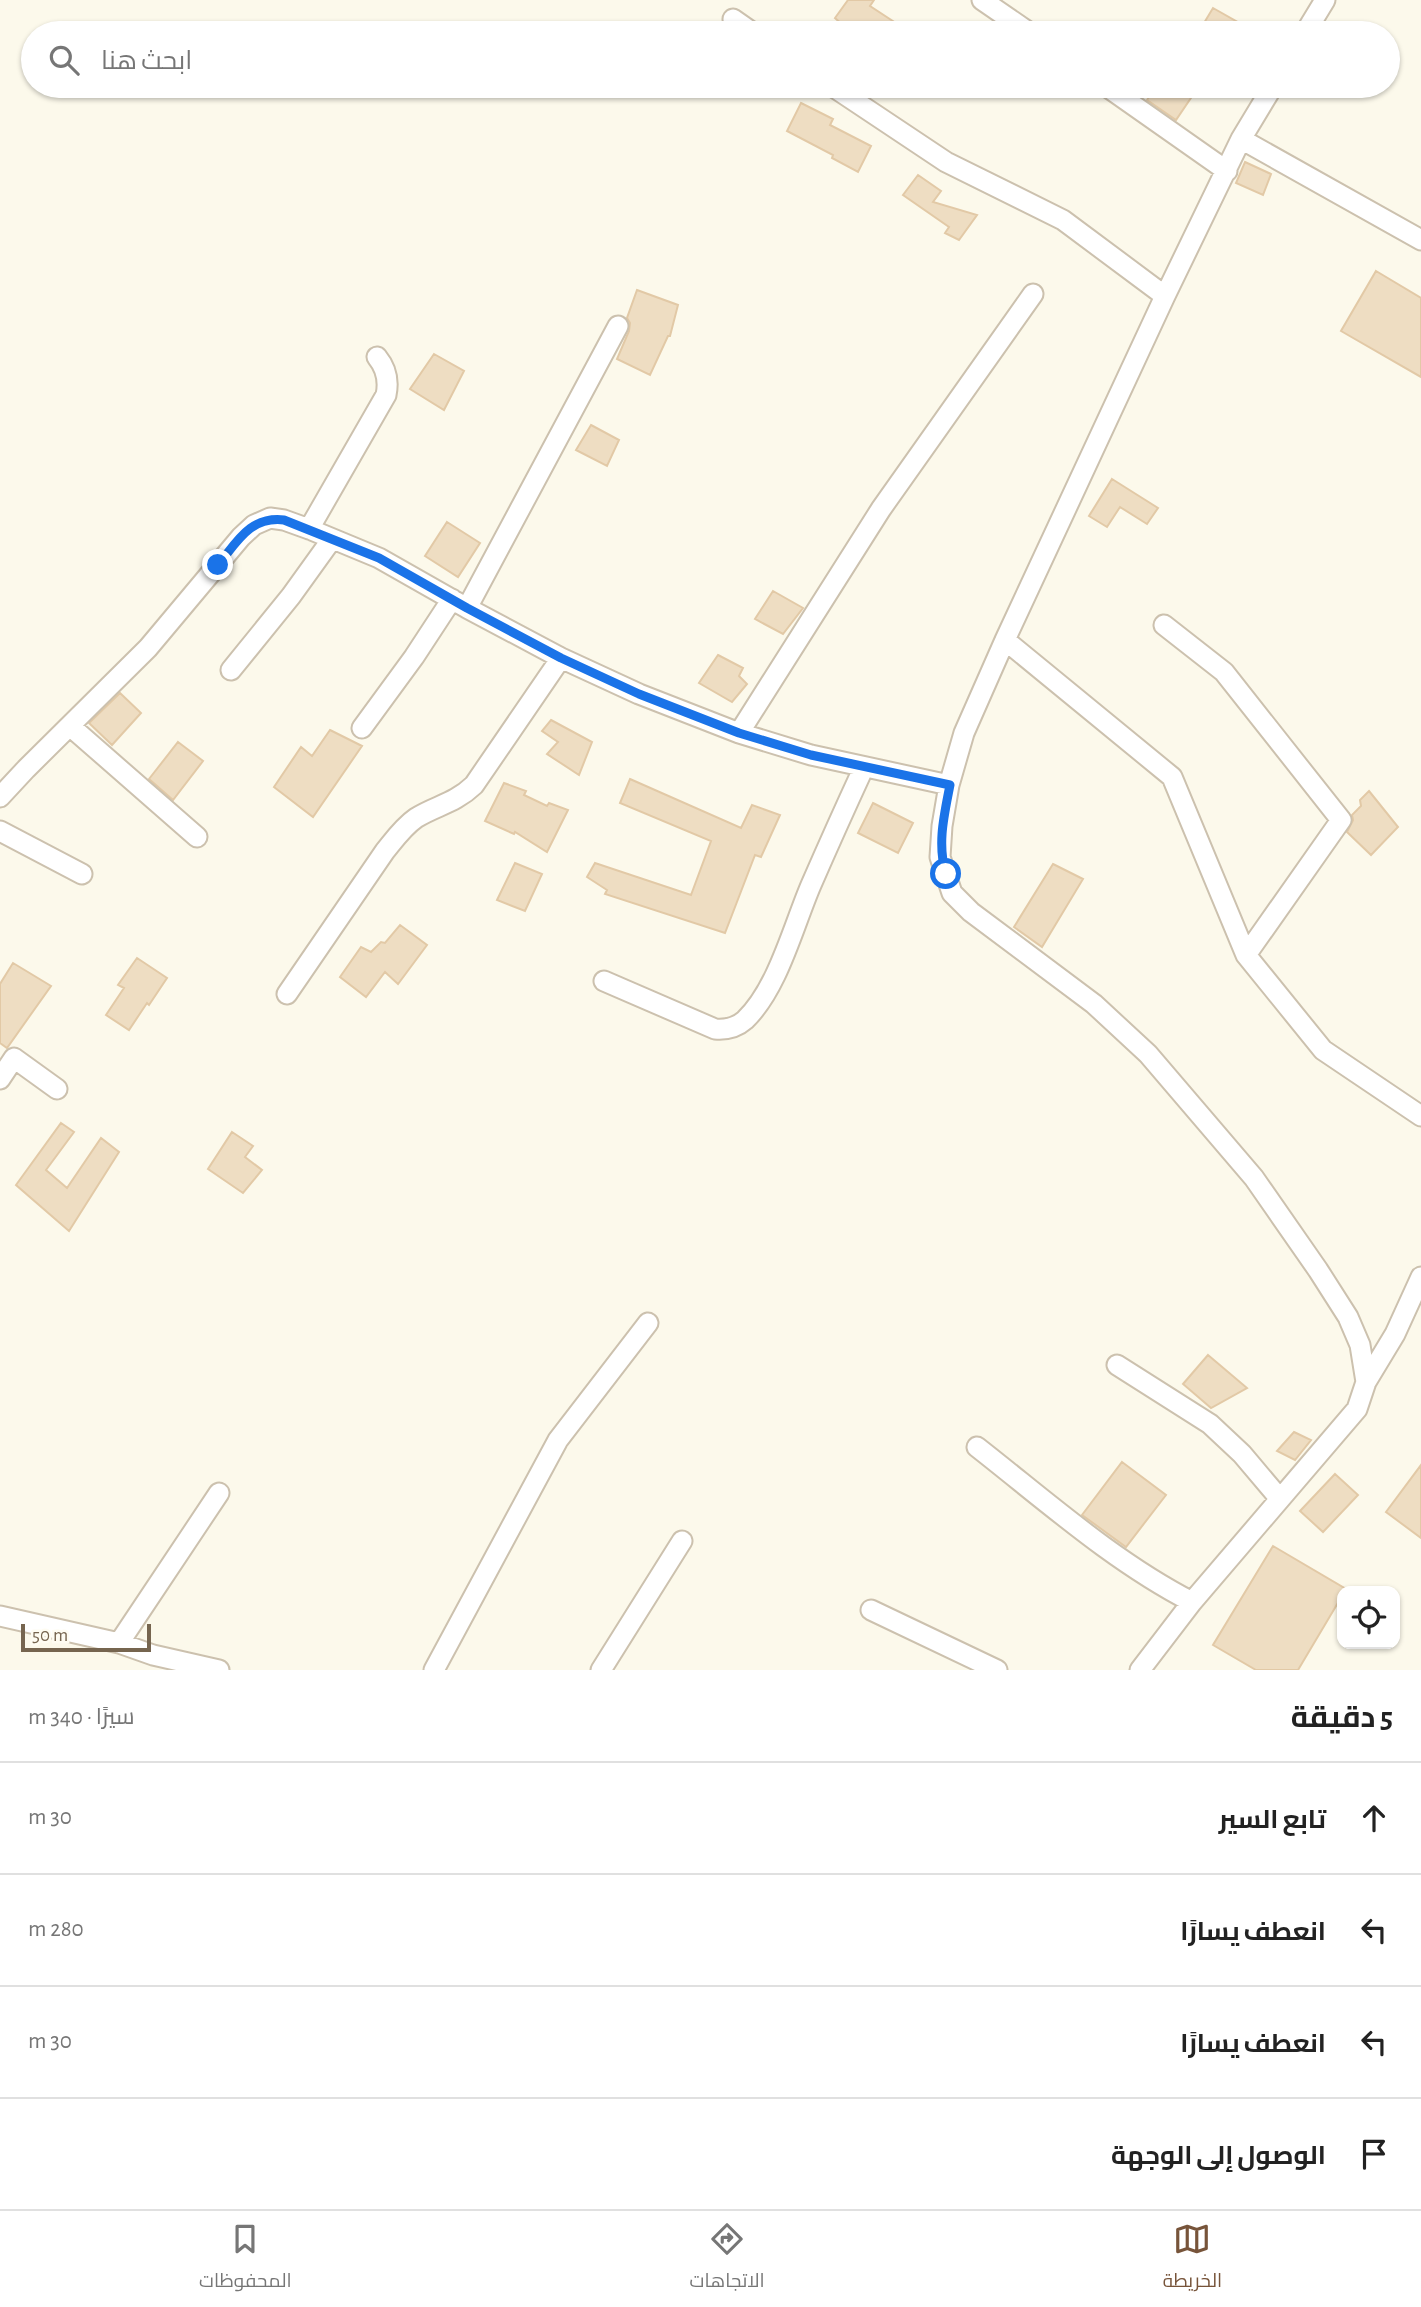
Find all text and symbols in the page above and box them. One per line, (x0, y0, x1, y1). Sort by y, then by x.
search box (21, 21, 1400, 98)
icon: search (45, 41, 83, 79)
text: ابحث هنا (101, 48, 192, 74)
route end (202, 549, 233, 580)
route start (930, 858, 961, 889)
map controls (1337, 1586, 1400, 1649)
button: locate (1337, 1586, 1400, 1649)
scale bar (21, 1621, 150, 1653)
text: 50 m (32, 1626, 68, 1645)
text: 5 دقيقة (1291, 1703, 1393, 1733)
text: سيرًا · 340 m (28, 1706, 135, 1729)
icon: ahead (1355, 1799, 1393, 1837)
text: 30 m (28, 1806, 72, 1829)
text: تابع السير (1219, 1807, 1326, 1833)
icon: left (1355, 1911, 1393, 1949)
text: 280 m (28, 1918, 84, 1941)
text: انعطف يسارًا (1180, 1919, 1326, 1945)
icon: left (1355, 2023, 1393, 2061)
text: 30 m (28, 2030, 72, 2053)
text: انعطف يسارًا (1180, 2031, 1326, 2057)
icon: arrive (1355, 2135, 1393, 2173)
text: الوصول إلى الوجهة (1111, 2143, 1326, 2169)
tab: المحفوظات (199, 2220, 292, 2298)
tab: الاتجاهات (689, 2220, 765, 2298)
tab: الخريطة (1163, 2220, 1222, 2298)

